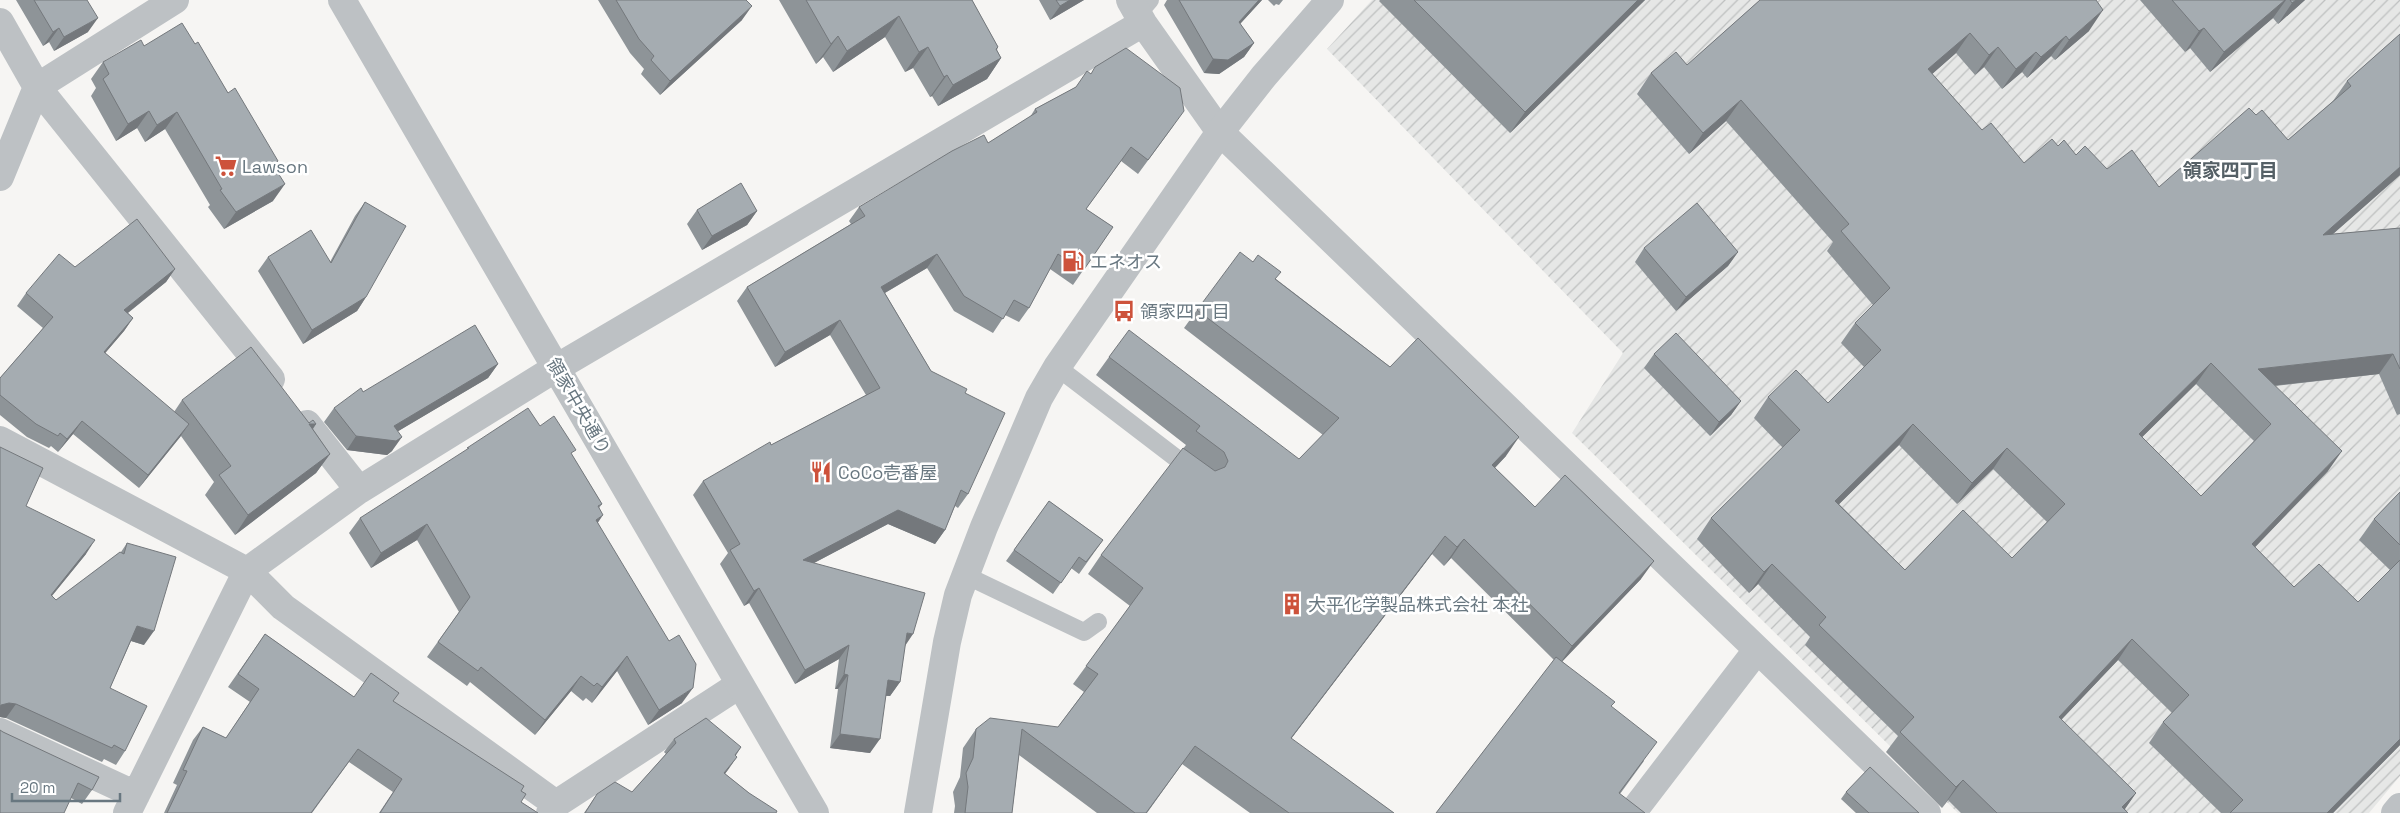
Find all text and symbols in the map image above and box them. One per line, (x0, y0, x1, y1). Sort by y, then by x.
supermarket icon: Lawson (213, 153, 239, 179)
place label: Lawson (242, 155, 308, 178)
district label: 領家四丁目 (2182, 158, 2278, 183)
fuel station icon: エネオス (1060, 248, 1086, 274)
place label: エネオス (1090, 250, 1162, 273)
bus stop icon: 領家四丁目 (1111, 298, 1137, 324)
place label: 領家四丁目 (1140, 300, 1230, 323)
street label: 領家中央通り (542, 353, 616, 459)
restaurant icon: CoCo壱番屋 (808, 459, 834, 485)
place label: CoCo壱番屋 (838, 461, 937, 484)
building icon: 大平化学製品株式会社 本社 (1279, 591, 1305, 617)
place label: 大平化学製品株式会社 本社 (1308, 593, 1529, 616)
scale bar (12, 770, 120, 802)
text: 20 m (20, 778, 55, 797)

